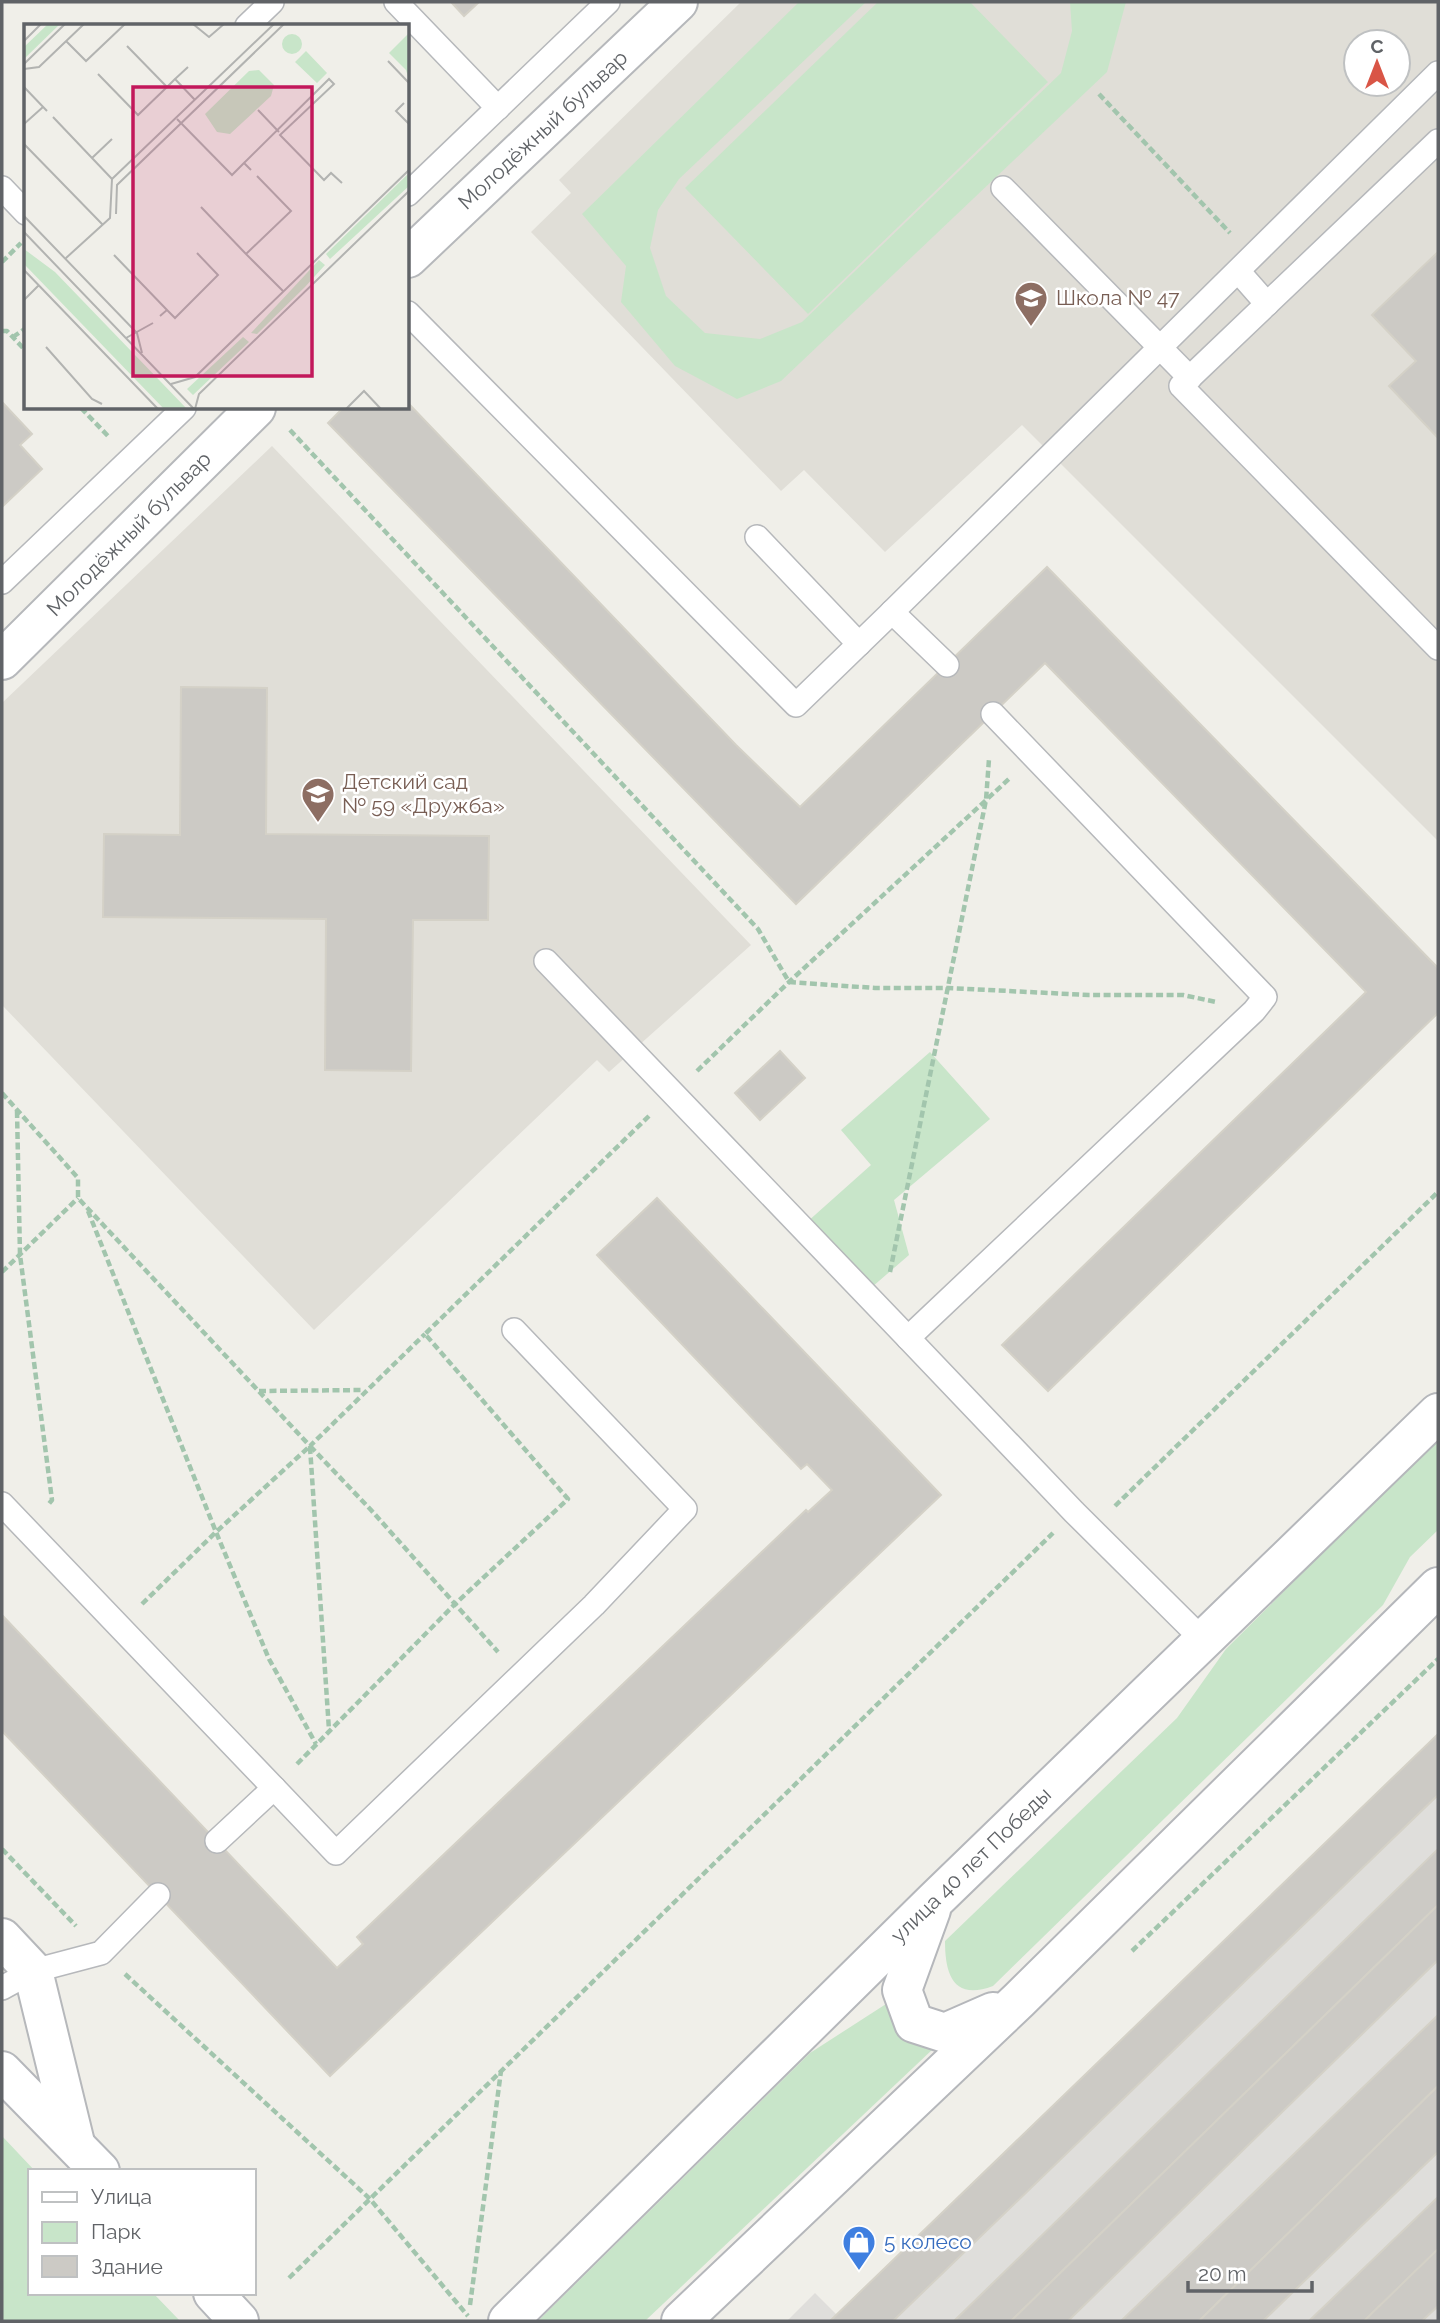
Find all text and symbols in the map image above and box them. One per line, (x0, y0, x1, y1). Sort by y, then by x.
inset map (24, 24, 410, 410)
north arrow (1342, 28, 1412, 98)
text: С (1370, 35, 1384, 57)
street label: Молодёжный бульвар (453, 45, 632, 215)
school or university icon: Школа № 47 (1012, 279, 1050, 328)
place label: Школа № 47 (1056, 285, 1180, 310)
street label: Молодёжный бульвар (41, 446, 216, 621)
place label: Детский сад № 59 «Дружба» (342, 769, 505, 818)
school or university icon: Детский сад № 59 «Дружба» (299, 775, 337, 824)
street label: улица 40 лет Победы (885, 1782, 1056, 1948)
legend (28, 2169, 256, 2295)
text: Улица (91, 2184, 152, 2209)
text: Парк (91, 2219, 141, 2244)
shop icon: 5 колесо (840, 2223, 878, 2272)
place label: 5 колесо (884, 2229, 972, 2254)
scale bar (1188, 2250, 1312, 2294)
text: Здание (91, 2254, 163, 2279)
text: 20 m (1198, 2261, 1246, 2286)

